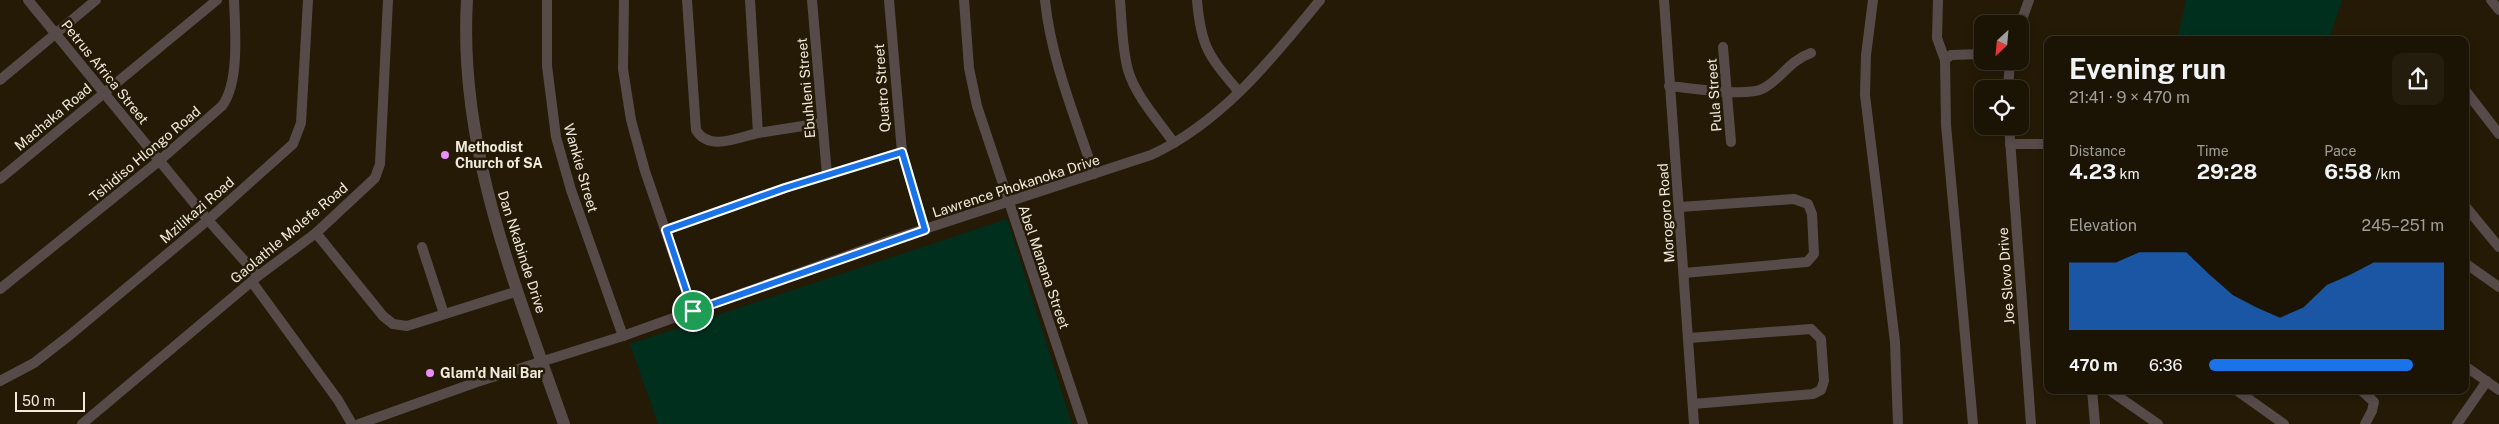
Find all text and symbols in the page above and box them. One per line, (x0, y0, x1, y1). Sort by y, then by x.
north arrow (1974, 15, 2029, 70)
map controls (1974, 15, 2029, 135)
street label: Petrus Africa Street (58, 17, 152, 127)
street label: Ebuhleni Street (794, 37, 818, 139)
street label: Quatro Street (871, 43, 893, 133)
text: Evening run (2069, 52, 2226, 85)
button: share (2392, 53, 2444, 105)
street label: Pula Street (1703, 58, 1725, 132)
street label: Machaka Road (11, 80, 95, 154)
button: locate (1974, 80, 2029, 135)
text: 21:41 · 9 × 470 m (2069, 88, 2190, 107)
street label: Tshidiso Hlongo Road (86, 103, 204, 205)
street label: Wankie Street (561, 122, 601, 214)
place label: Methodist Church of SA (455, 139, 543, 171)
text: Distance (2069, 143, 2126, 159)
text: Time (2197, 143, 2229, 159)
text: Pace (2324, 143, 2356, 159)
marker: Methodist Church of SA (439, 149, 451, 161)
street label: Lawrence Phokanoka Drive (930, 151, 1102, 221)
text: 4.23 (2069, 159, 2116, 184)
text: 29:28 (2197, 159, 2257, 184)
text: 6:58 (2324, 159, 2372, 184)
street label: Morogoro Road (1655, 163, 1677, 263)
text: km (2116, 166, 2140, 182)
text: /km (2372, 166, 2400, 182)
street label: Mzilikazi Road (157, 174, 237, 246)
street label: Gaolathle Molefe Road (227, 179, 351, 287)
street label: Dan Nkabinde Drive (495, 189, 549, 315)
street label: Abel Manana Street (1015, 203, 1073, 331)
text: Elevation (2069, 216, 2137, 235)
text: 245–251 m (2361, 216, 2444, 235)
street label: Joe Slovo Drive (1995, 227, 2017, 325)
pin (672, 290, 714, 332)
icon: arrive (679, 297, 707, 325)
text: 470 m (2069, 356, 2118, 375)
text: 6:36 (2149, 356, 2183, 375)
place label: Glam'd Nail Bar (440, 365, 543, 381)
marker: Glam'd Nail Bar (424, 367, 436, 379)
scale bar (15, 389, 85, 412)
text: 50 m (22, 393, 55, 409)

